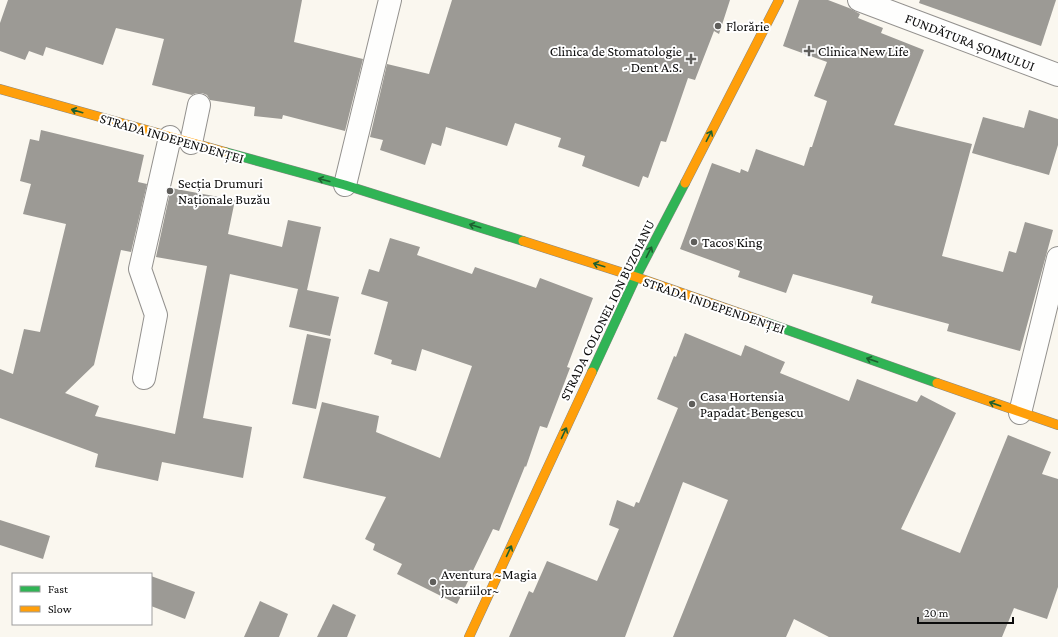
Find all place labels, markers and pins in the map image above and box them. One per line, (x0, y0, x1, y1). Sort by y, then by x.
place label: Florărie (726, 18, 770, 34)
marker: Florărie (713, 21, 723, 31)
place label: Clinica de Stomatologie - Dent A.S. (550, 43, 682, 75)
place label: Clinica New Life (818, 43, 909, 59)
marker: Clinica New Life (803, 45, 815, 57)
marker: Clinica de Stomatologie - Dent A.S. (685, 53, 697, 65)
place label: Secția Drumuri Naționale Buzău (178, 175, 271, 208)
marker: Secția Drumuri Naționale Buzău (165, 186, 175, 196)
place label: Tacos King (702, 234, 763, 250)
marker: Tacos King (689, 237, 699, 247)
place label: Casa Hortensia Papadat-Bengescu (700, 388, 804, 420)
marker: Casa Hortensia Papadat-Bengescu (687, 399, 697, 409)
place label: Aventura ~Magia jucariilor~ (440, 566, 537, 599)
marker: Aventura ~Magia jucariilor~ (428, 577, 438, 587)

